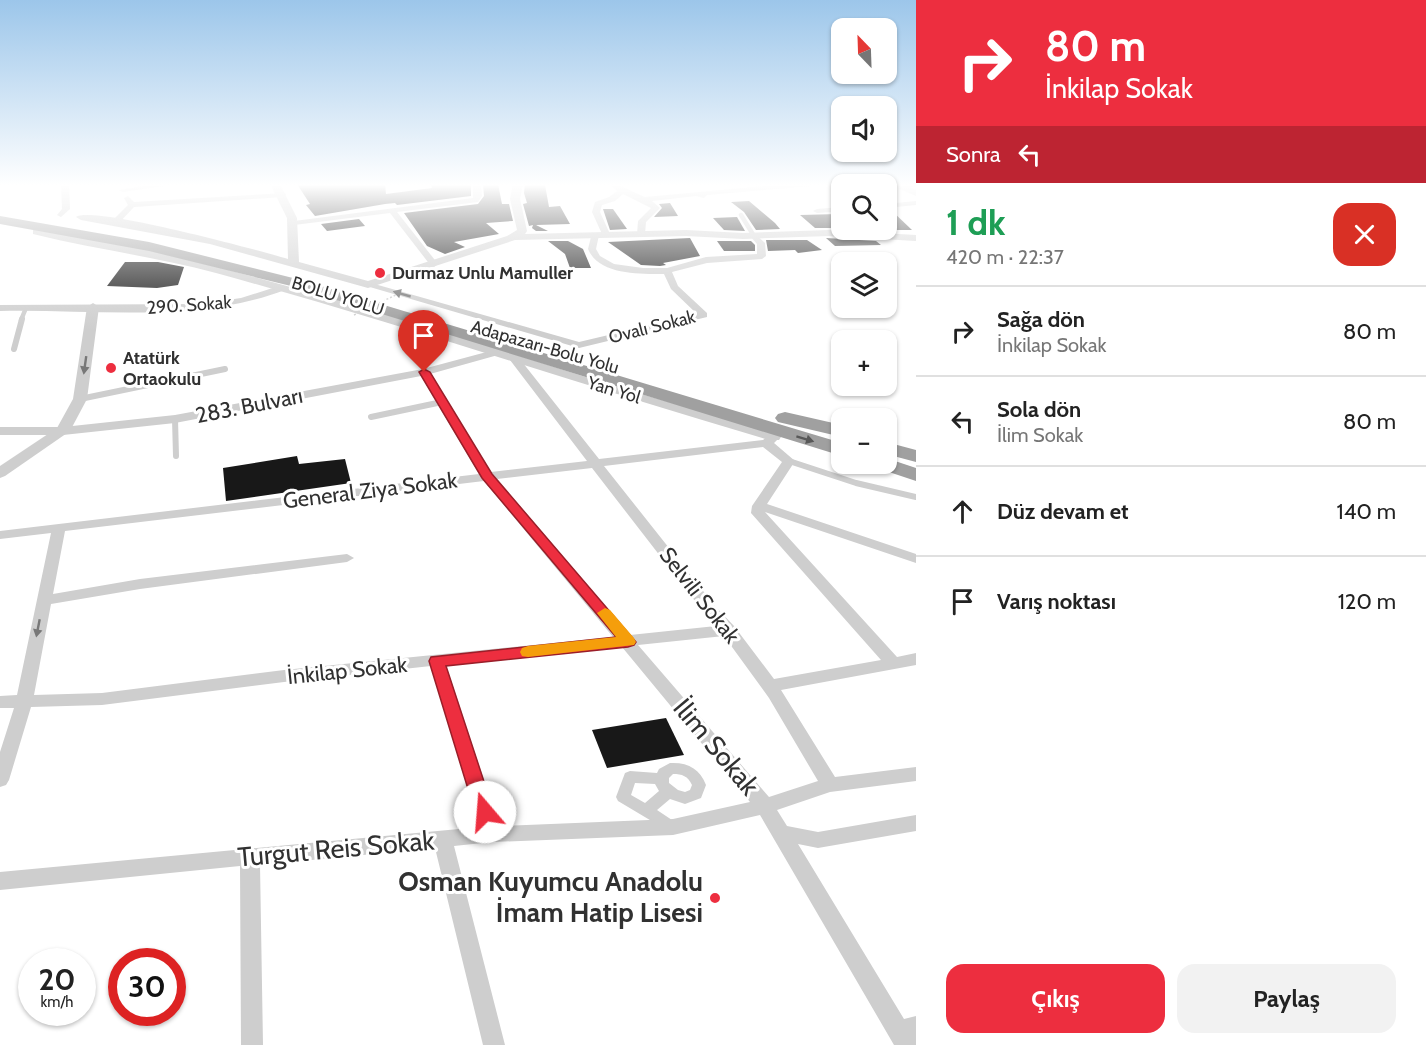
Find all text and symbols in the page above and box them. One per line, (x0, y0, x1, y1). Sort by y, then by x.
north arrow (831, 18, 897, 84)
map controls (831, 18, 897, 474)
text: 80 m (1045, 20, 1146, 72)
icon: right (946, 24, 1024, 102)
text: İnkilap Sokak (1045, 72, 1193, 105)
button: sound (831, 96, 897, 162)
icon: left (1013, 138, 1046, 171)
text: Sonra (946, 141, 1001, 168)
button: search (831, 174, 897, 240)
text: 1 dk (946, 200, 1005, 244)
button: close (1333, 203, 1396, 266)
text: 420 m · 22:37 (946, 245, 1064, 269)
button: layers (831, 252, 897, 318)
place label: Durmaz Unlu Mamuller (392, 262, 573, 284)
marker: Durmaz Unlu Mamuller (373, 266, 387, 280)
street label: BOLU YOLU (289, 271, 387, 321)
one-way arrow (393, 289, 411, 298)
street label: 290. Sokak (146, 291, 233, 319)
street label: Ovalı Sokak (606, 305, 698, 348)
text: Sağa dön (997, 306, 1085, 333)
pin (398, 310, 449, 372)
street label: Adapazarı-Bolu Yolu (468, 315, 622, 379)
icon: right (946, 315, 979, 348)
text: 80 m (1343, 318, 1396, 345)
icon: arrive (407, 319, 440, 352)
button: + (831, 330, 897, 396)
text: İnkilap Sokak (997, 333, 1107, 357)
place label: Atatürk Ortaokulu (123, 347, 201, 390)
one-way arrow (80, 356, 89, 375)
marker: Atatürk Ortaokulu (104, 361, 118, 375)
street label: Yan Yol (584, 371, 644, 409)
street label: 283. Bulvarı (193, 382, 305, 429)
text: Sola dön (997, 396, 1081, 423)
icon: left (946, 405, 979, 438)
button: − (831, 408, 897, 474)
text: 80 m (1343, 408, 1396, 435)
text: İlim Sokak (997, 423, 1083, 447)
one-way arrow (796, 435, 814, 444)
street label: General Ziya Sokak (281, 466, 459, 515)
icon: ahead (946, 495, 979, 528)
text: Düz devam et (997, 498, 1129, 525)
text: 140 m (1337, 498, 1396, 525)
street label: Selvili Sokak (654, 542, 746, 649)
icon: arrive (946, 585, 979, 618)
text: Varış noktası (997, 588, 1116, 615)
text: 120 m (1338, 588, 1396, 615)
one-way arrow (33, 618, 42, 637)
street label: İnkilap Sokak (286, 651, 409, 690)
street label: İlim Sokak (666, 691, 767, 803)
position arrow (453, 780, 517, 844)
street label: Turgut Reis Sokak (236, 823, 437, 874)
place label: Osman Kuyumcu Anadolu İmam Hatip Lisesi (398, 865, 703, 929)
marker: Osman Kuyumcu Anadolu İmam Hatip Lisesi (708, 891, 722, 905)
speed limit sign: 30 (108, 948, 186, 1026)
text: 20 (38, 961, 76, 998)
button: Çıkış (946, 964, 1165, 1033)
button: Paylaş (1177, 964, 1396, 1033)
text: km/h (41, 993, 73, 1011)

